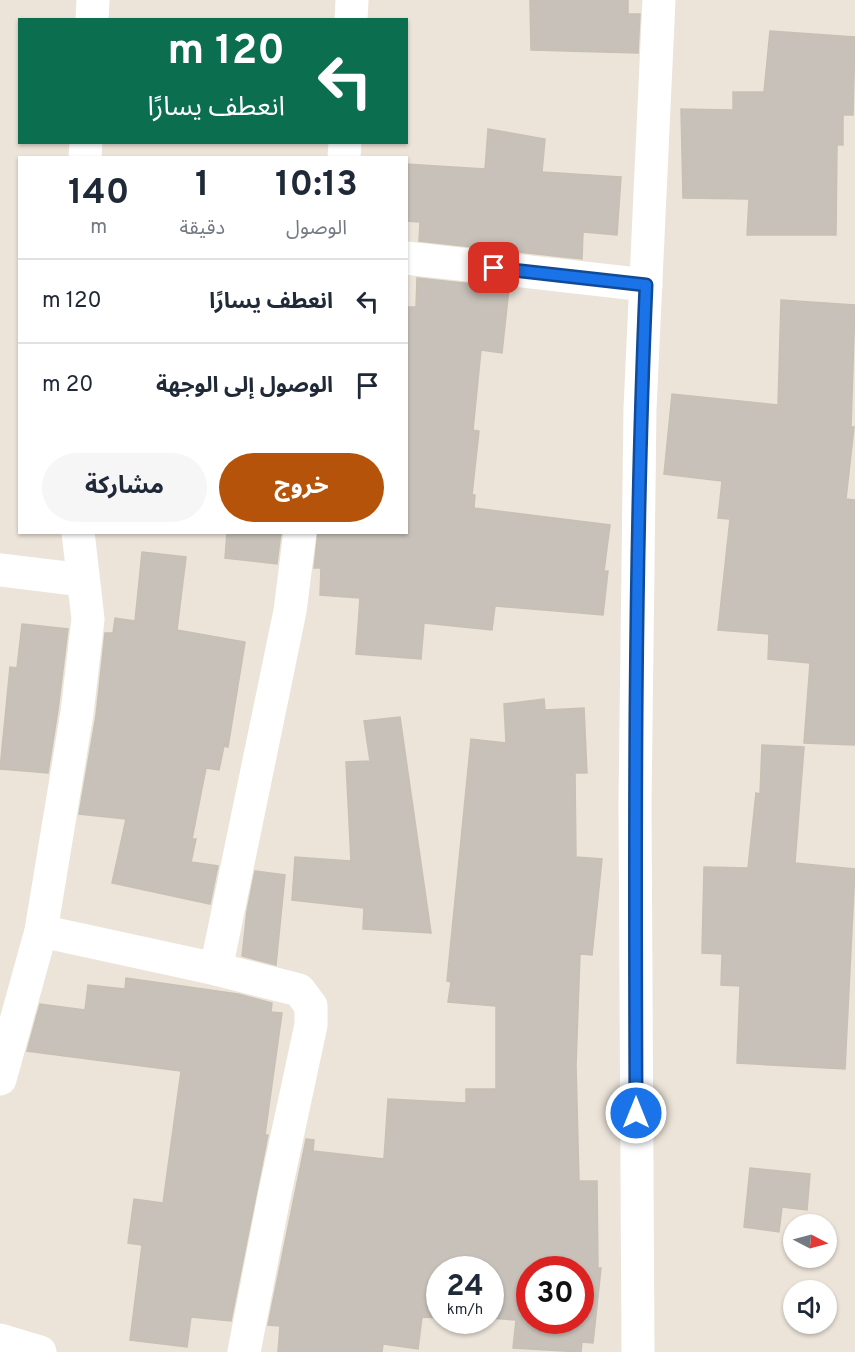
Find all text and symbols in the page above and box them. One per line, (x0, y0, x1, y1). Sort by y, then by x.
text: 120 m (168, 26, 285, 79)
icon: left (306, 42, 384, 120)
text: انعطف يسارًا (148, 91, 285, 125)
text: 1 (195, 163, 209, 209)
text: 10:13 (275, 163, 358, 209)
text: 140 (68, 171, 129, 217)
text: m (90, 215, 107, 241)
text: دقيقة (179, 216, 225, 242)
text: الوصول (286, 216, 347, 242)
pin (468, 242, 519, 293)
icon: arrive (477, 251, 510, 284)
icon: left (351, 285, 384, 318)
text: 120 m (42, 288, 102, 315)
text: انعطف يسارًا (209, 289, 333, 316)
icon: arrive (351, 369, 384, 402)
text: 20 m (42, 372, 93, 399)
text: الوصول إلى الوجهة (156, 373, 333, 400)
button: مشاركة (42, 453, 207, 522)
button: خروج (219, 453, 384, 522)
position arrow (604, 1081, 668, 1145)
north arrow (783, 1214, 837, 1268)
map controls (783, 1214, 837, 1334)
speed limit sign: 30 (516, 1256, 594, 1334)
text: 24 (446, 1269, 484, 1306)
button: sound (783, 1280, 837, 1334)
text: km/h (447, 1301, 483, 1320)

